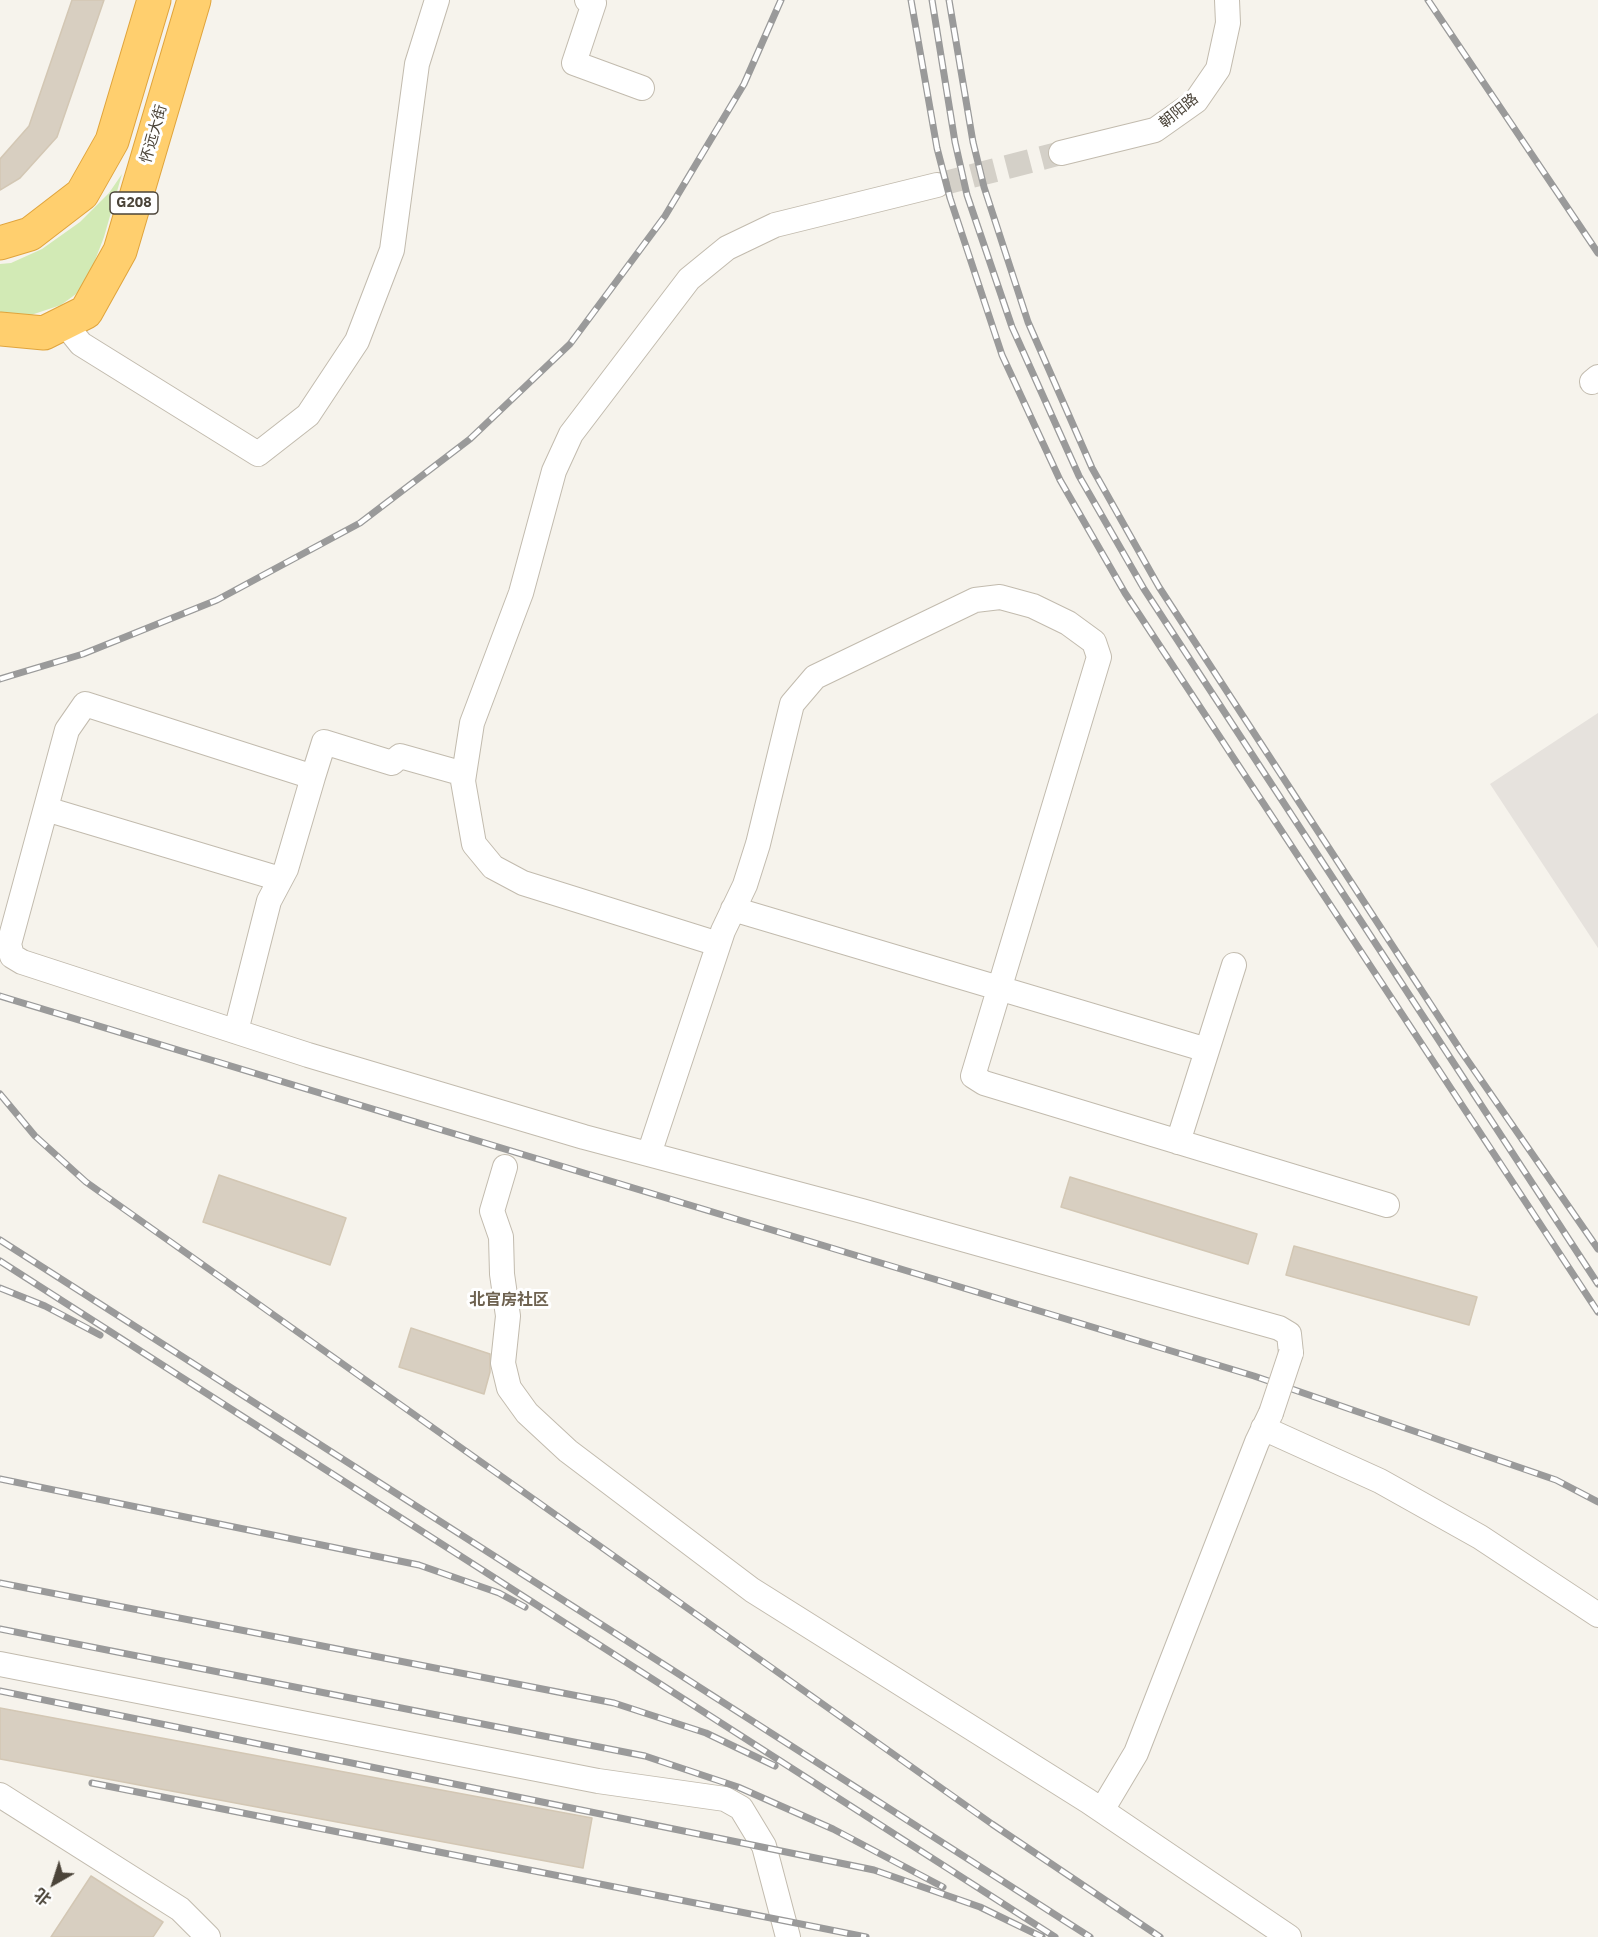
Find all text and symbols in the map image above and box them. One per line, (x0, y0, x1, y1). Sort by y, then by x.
street label: 朝阳路 (1156, 90, 1202, 132)
street label: 怀远大街 (137, 103, 171, 165)
road number: G208 (110, 192, 158, 214)
district label: 北官房社区 (469, 1290, 549, 1310)
north arrow (24, 1853, 84, 1913)
text: 北 (30, 1884, 55, 1910)

